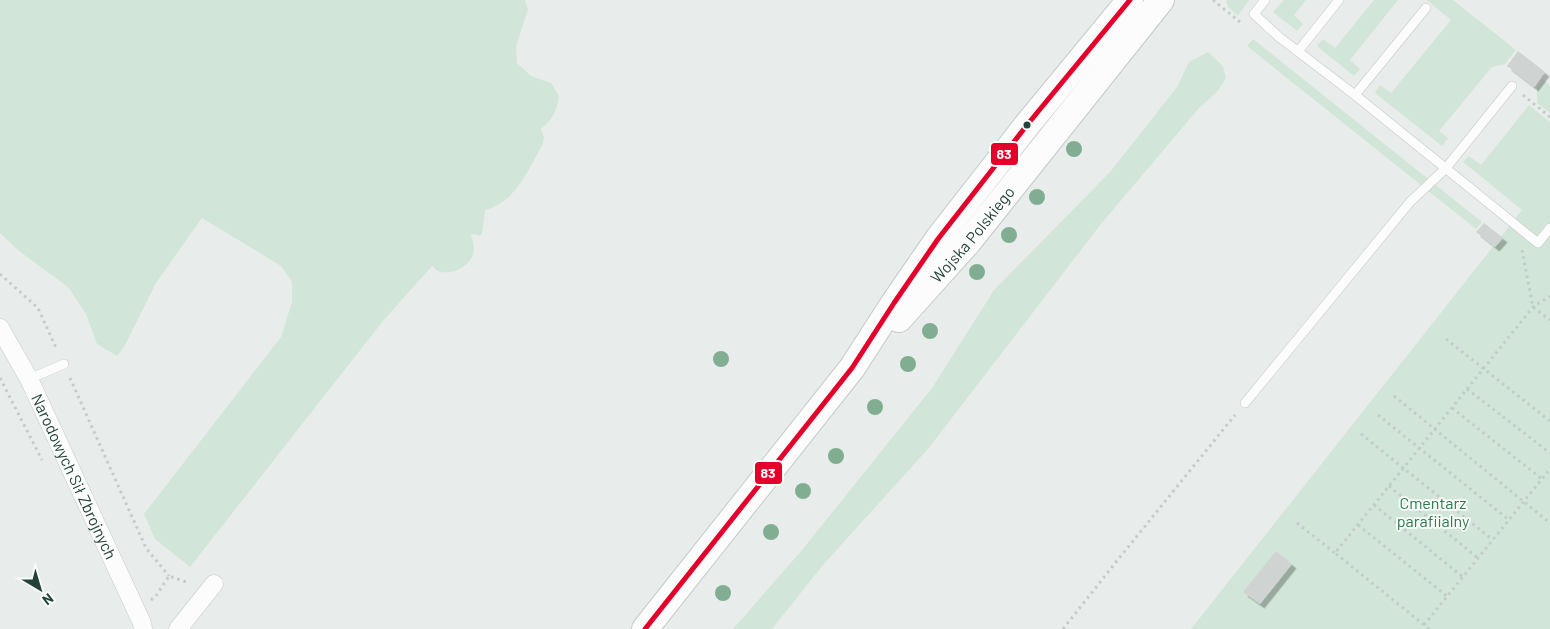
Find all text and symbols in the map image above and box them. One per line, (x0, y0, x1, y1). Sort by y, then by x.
unlabelled marker (1022, 120, 1032, 130)
line badge: 83 (990, 142, 1019, 166)
text: 83 (996, 145, 1012, 162)
street label: Wojska Polskiego (926, 182, 1018, 286)
street label: Narodowych Sił Zbrojnych (28, 390, 121, 562)
line badge: 83 (754, 461, 783, 485)
text: 83 (760, 464, 776, 481)
park label: Cmentarz parafiialny (1397, 493, 1470, 530)
north arrow (15, 564, 65, 614)
text: N (39, 590, 57, 609)

